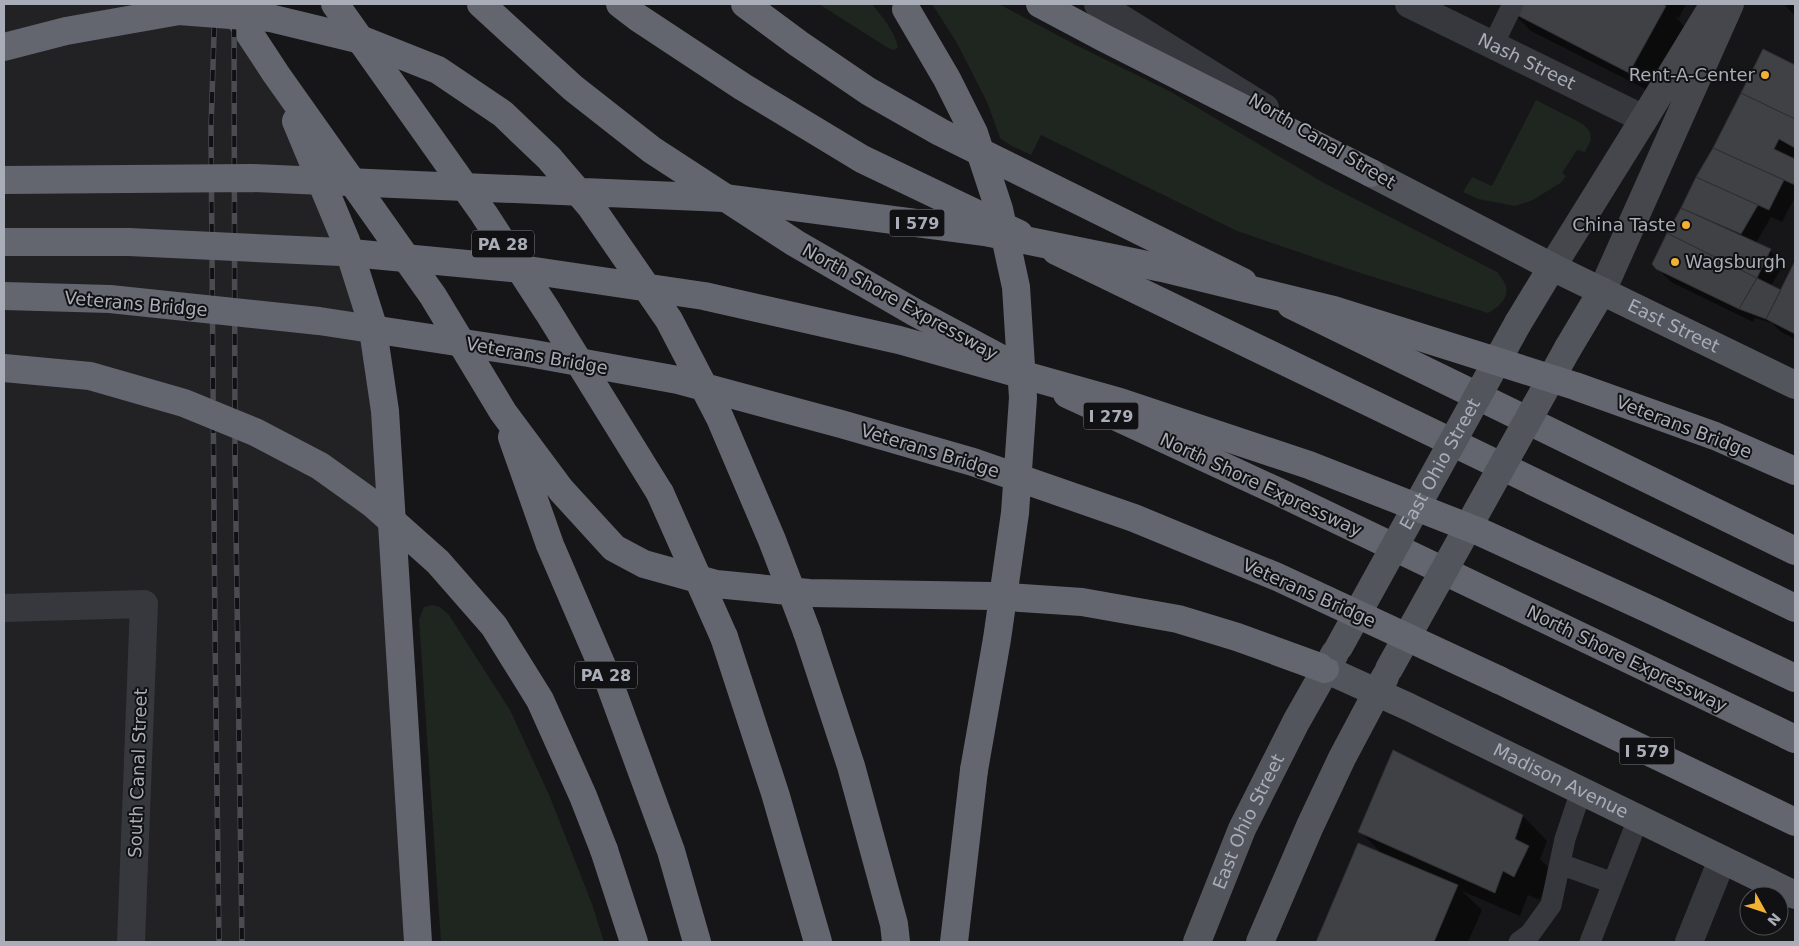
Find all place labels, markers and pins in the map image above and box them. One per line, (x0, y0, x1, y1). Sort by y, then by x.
place label: Rent-A-Center (1629, 64, 1756, 85)
marker: Rent-A-Center (1759, 69, 1771, 81)
place label: China Taste (1572, 214, 1676, 235)
marker: China Taste (1680, 219, 1692, 231)
place label: Wagsburgh (1685, 251, 1786, 272)
marker: Wagsburgh (1669, 256, 1681, 268)

